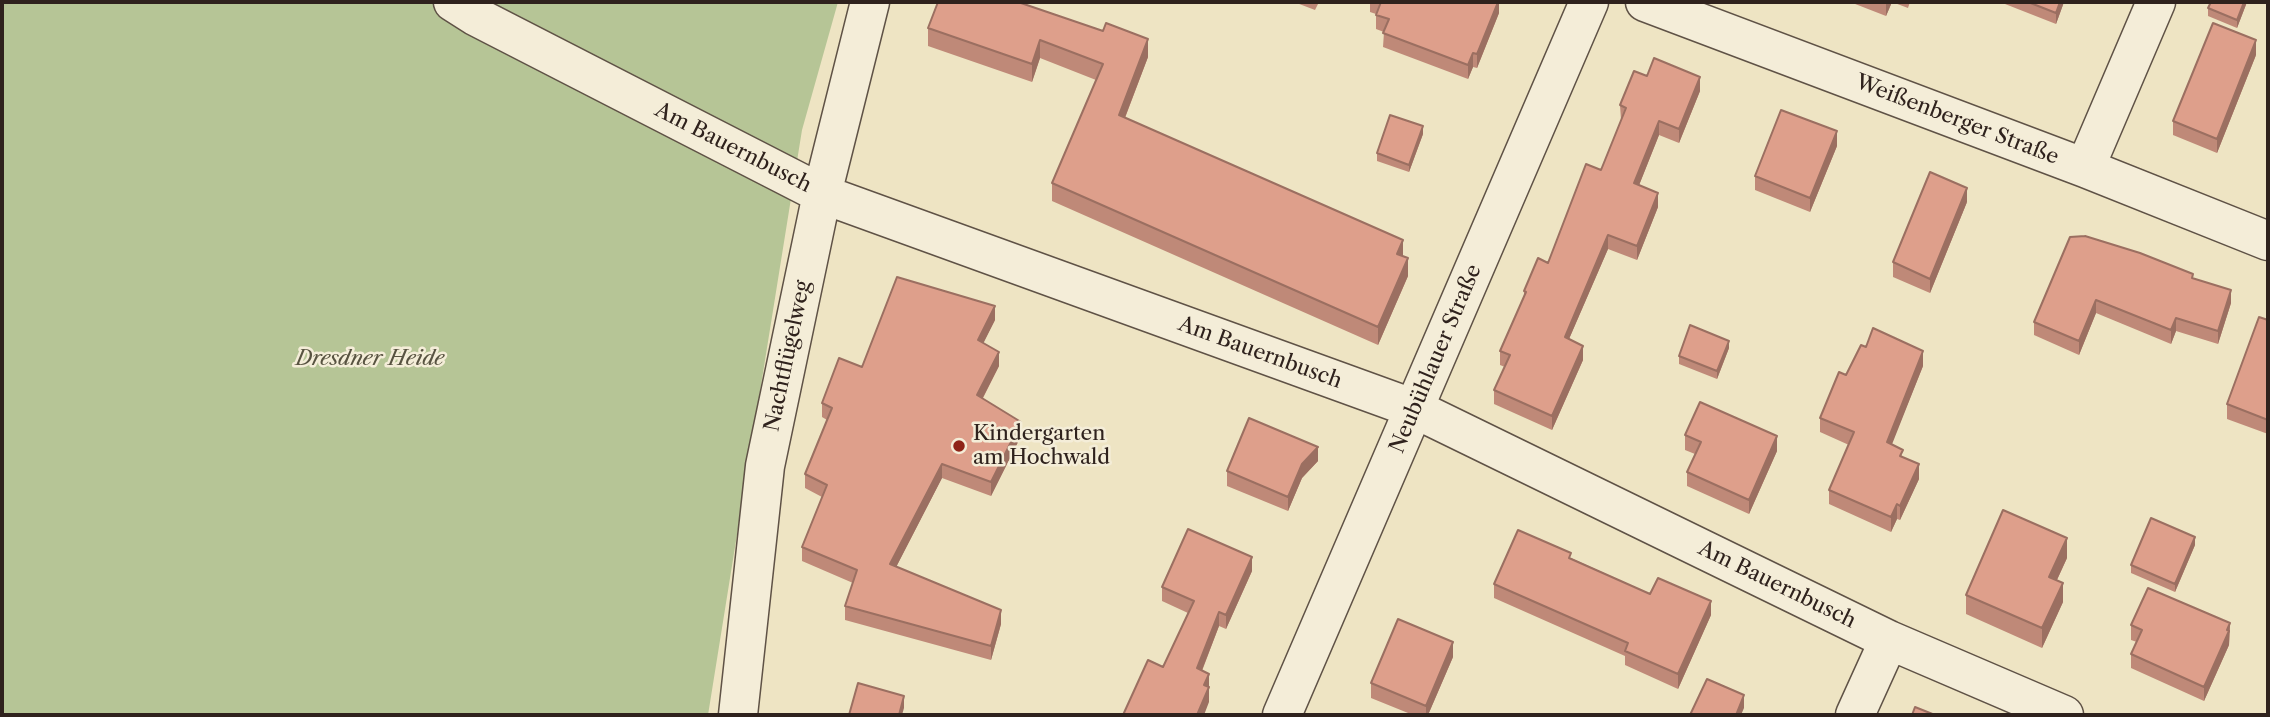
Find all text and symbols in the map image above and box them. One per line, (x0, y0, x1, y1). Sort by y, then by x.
street label: Weißenberger Straße (1852, 70, 2062, 170)
street label: Am Bauernbusch (651, 98, 815, 198)
street label: Neubühlauer Straße (1385, 261, 1487, 457)
street label: Nachtflügelweg (760, 278, 816, 434)
street label: Am Bauernbusch (1175, 312, 1345, 394)
park label: Dresdner Heide (296, 346, 444, 372)
place label: Kindergarten am Hochwald (973, 421, 1110, 471)
marker: Kindergarten am Hochwald (951, 438, 967, 454)
street label: Am Bauernbusch (1694, 536, 1860, 634)

